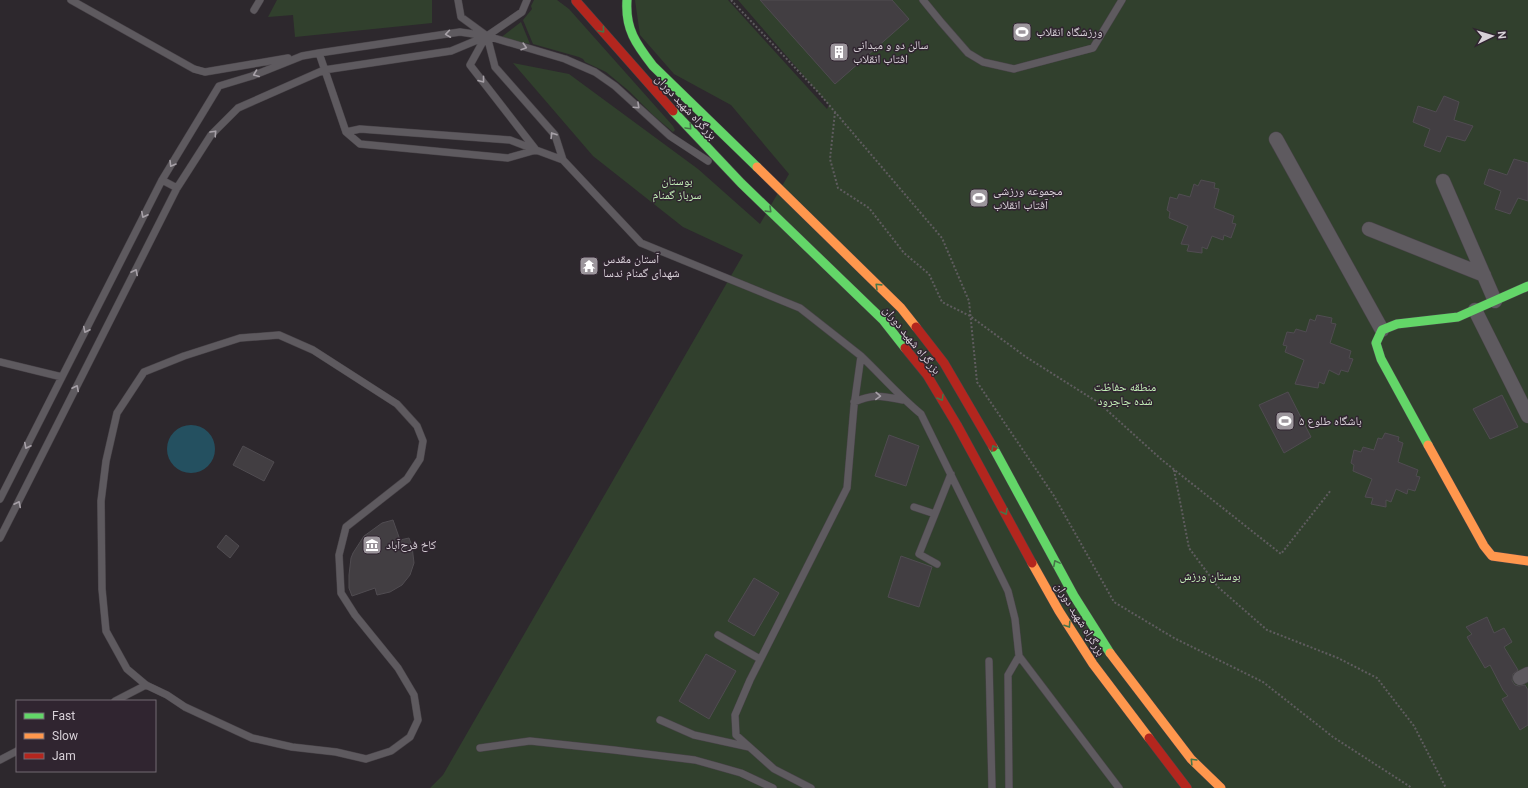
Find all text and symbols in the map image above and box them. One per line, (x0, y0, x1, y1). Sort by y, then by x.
north arrow (1472, 16, 1512, 56)
sports icon: ورزشگاه انقلاب (1011, 21, 1033, 43)
place label: ورزشگاه انقلاب (1036, 25, 1103, 39)
one-way arrow (597, 26, 604, 33)
one-way arrow (445, 29, 451, 38)
text: N (1495, 31, 1508, 40)
place label: سالن دو و میدانی افتاب انقلاب (853, 38, 929, 66)
building icon: سالن دو و میدانی افتاب انقلاب (828, 41, 850, 63)
one-way arrow (520, 42, 527, 51)
one-way arrow (252, 69, 259, 77)
street label: بزرگراه شهید دوران (652, 72, 720, 143)
one-way arrow (477, 76, 484, 83)
one-way arrow (632, 102, 640, 109)
one-way arrow (684, 122, 691, 130)
one-way arrow (209, 130, 217, 138)
one-way arrow (551, 132, 558, 139)
one-way arrow (169, 160, 176, 167)
park label: بوستان سرباز گمنام (652, 174, 702, 203)
place label: مجموعه ورزشی آفتاب انقلاب (993, 184, 1063, 212)
sports icon: مجموعه ورزشی آفتاب انقلاب (968, 187, 990, 209)
one-way arrow (764, 205, 772, 213)
one-way arrow (142, 210, 149, 218)
place label: آستان مقدس شهدای گمنام ندسا (603, 252, 680, 281)
temple icon: آستان مقدس شهدای گمنام ندسا (578, 255, 600, 277)
one-way arrow (130, 268, 138, 276)
one-way arrow (875, 283, 883, 291)
street label: بزرگراه شهید دوران (880, 303, 944, 377)
one-way arrow (83, 326, 90, 334)
park label: منطقه حفاظت شده جاجرود (1094, 380, 1156, 408)
one-way arrow (71, 384, 79, 392)
one-way arrow (875, 392, 881, 401)
one-way arrow (937, 394, 944, 401)
sports icon: باشگاه طلوع ۵ (1274, 410, 1296, 432)
place label: باشگاه طلوع ۵ (1299, 414, 1362, 429)
one-way arrow (24, 442, 31, 450)
one-way arrow (991, 445, 999, 452)
one-way arrow (13, 500, 20, 508)
one-way arrow (1000, 508, 1007, 515)
museum icon: کاخ فرح‌آباد (361, 534, 383, 556)
place label: کاخ فرح‌آباد (386, 538, 436, 552)
one-way arrow (1053, 559, 1060, 567)
park label: بوستان ورزش (1179, 569, 1241, 583)
street label: بزرگراه شهید دوران (1052, 580, 1108, 658)
one-way arrow (1063, 621, 1071, 628)
legend (16, 700, 156, 772)
text: Fast (52, 709, 75, 723)
text: Slow (52, 729, 78, 743)
text: Jam (52, 749, 76, 763)
one-way arrow (1191, 758, 1198, 766)

